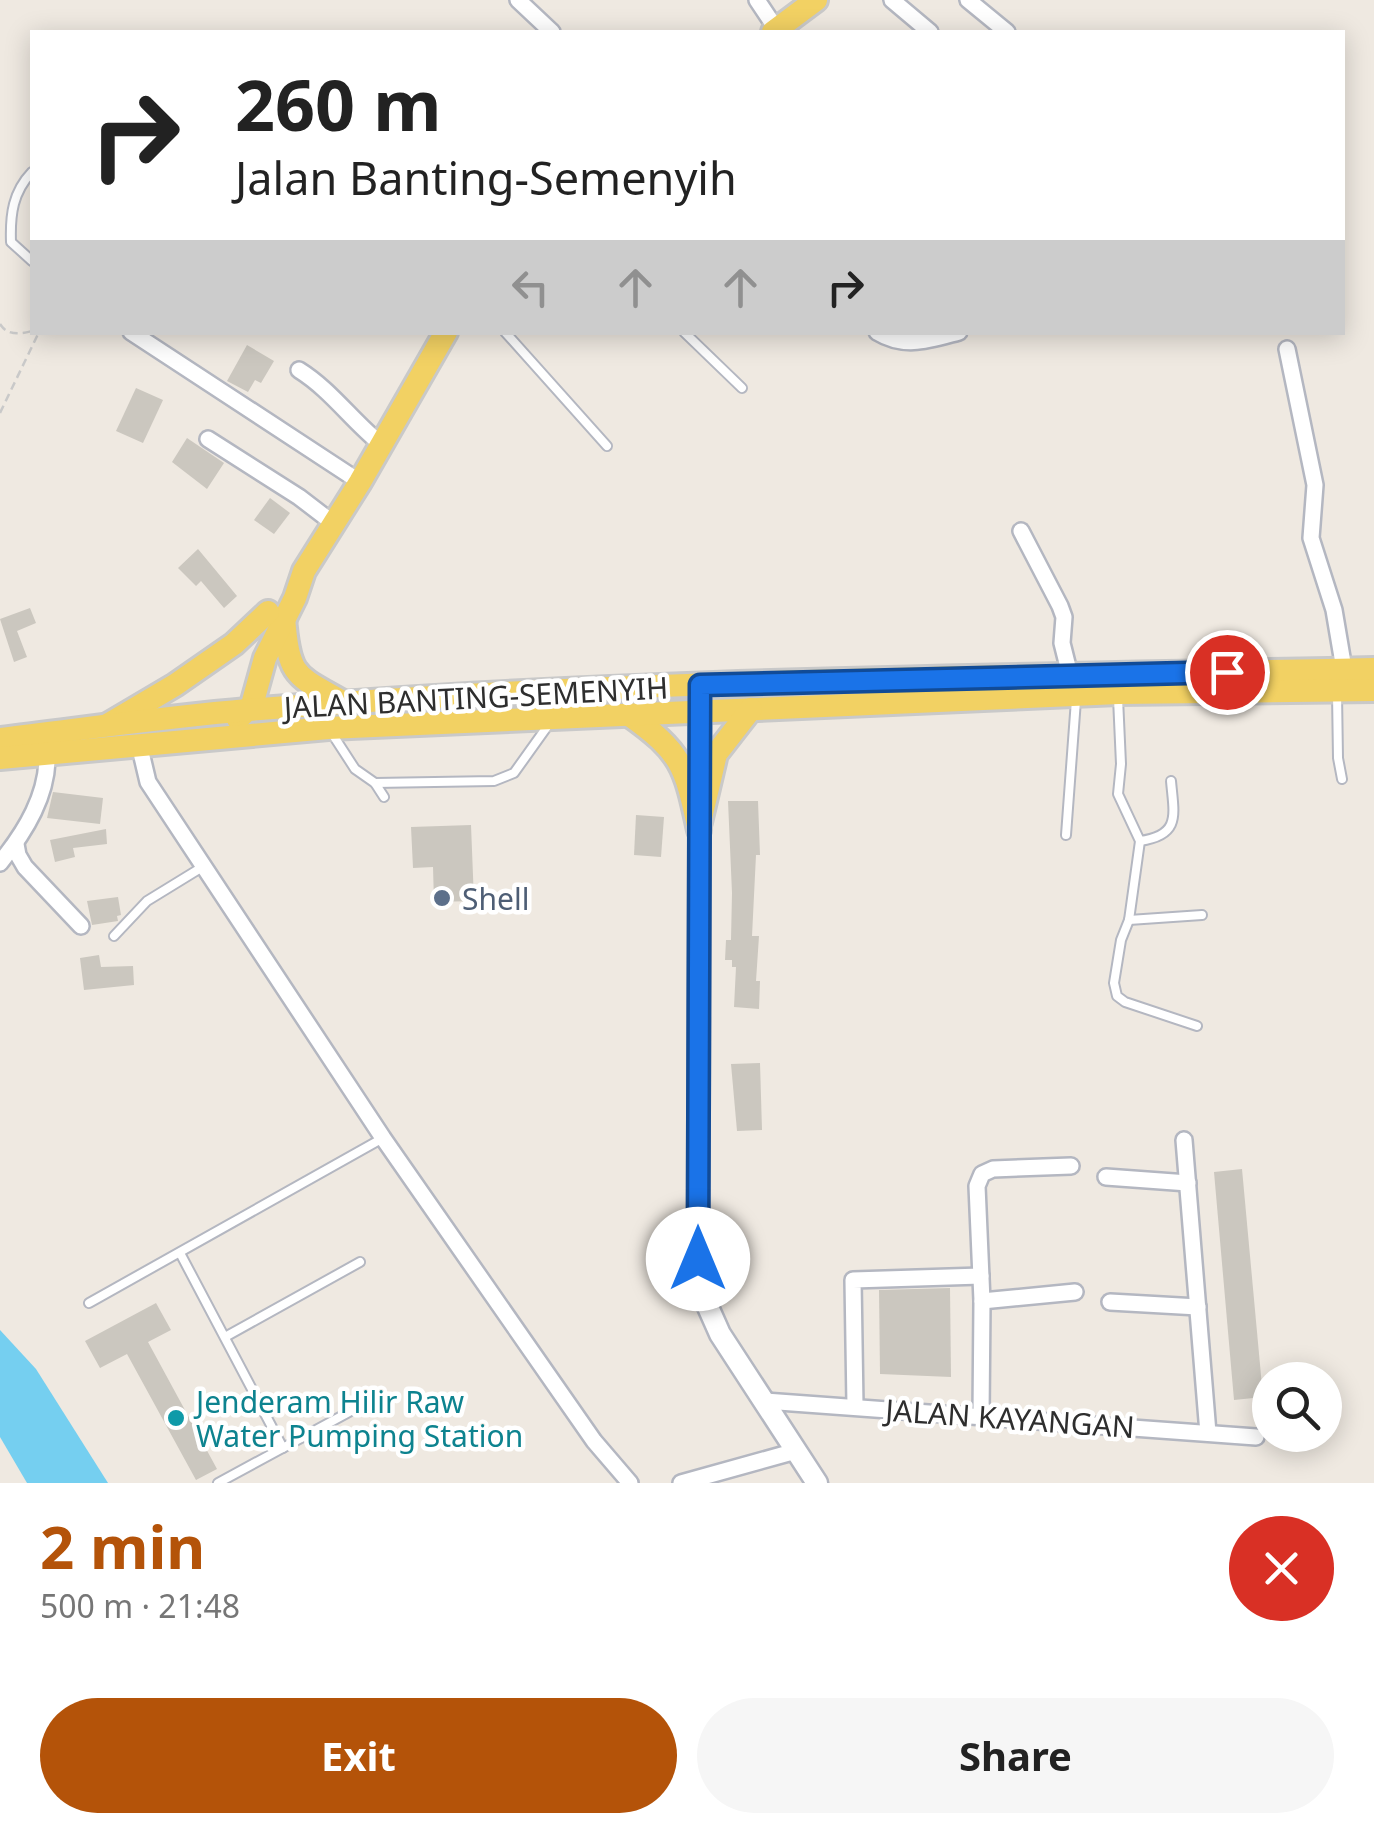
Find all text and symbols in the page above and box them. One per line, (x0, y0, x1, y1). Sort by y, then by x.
text: 260 m (235, 56, 442, 152)
icon: right (70, 70, 200, 200)
text: Jalan Banting-Semenyih (235, 147, 737, 208)
icon: left (503, 260, 558, 315)
icon: ahead (608, 260, 663, 315)
icon: ahead (713, 260, 768, 315)
icon: right (818, 260, 873, 315)
pin (1185, 630, 1270, 715)
icon: arrive (1200, 645, 1255, 700)
street label: JALAN BANTING-SEMENYIH (280, 666, 669, 728)
place label: Shell (462, 878, 529, 919)
marker: Shell (431, 887, 453, 909)
position arrow (646, 1207, 750, 1311)
map controls (1252, 1362, 1342, 1452)
button: search (1252, 1362, 1342, 1452)
place label: Jenderam Hilir Raw Water Pumping Station (193, 1381, 523, 1456)
street label: JALAN KAYANGAN (881, 1389, 1136, 1447)
marker: Jenderam Hilir Raw Water Pumping Station (165, 1407, 187, 1429)
text: 2 min (40, 1505, 205, 1587)
button: close (1229, 1516, 1334, 1621)
text: 500 m · 21:48 (40, 1584, 240, 1627)
button: Exit (40, 1698, 677, 1813)
button: Share (697, 1698, 1334, 1813)

